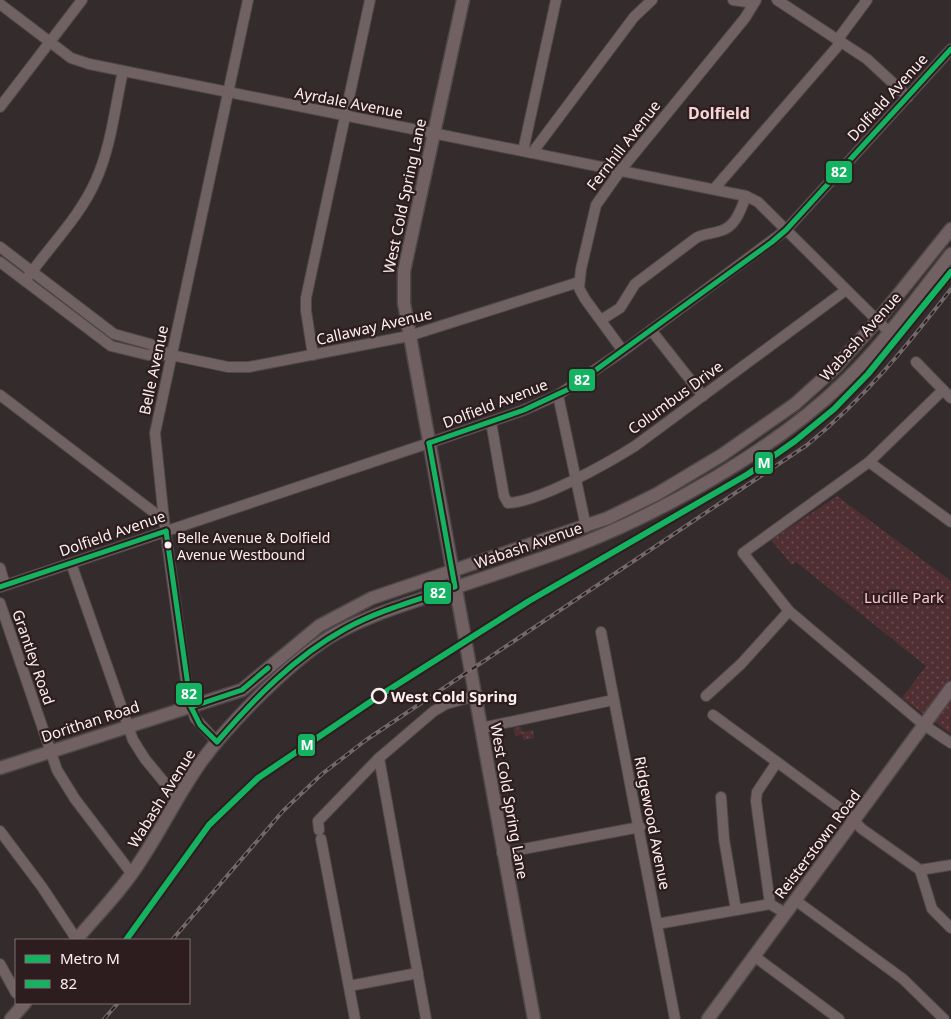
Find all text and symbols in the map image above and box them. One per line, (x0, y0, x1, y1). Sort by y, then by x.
street label: Dolfield Avenue (842, 49, 932, 145)
street label: Ayrdale Avenue (293, 82, 405, 122)
street label: Fernhill Avenue (582, 96, 664, 194)
district label: Dolfield (688, 102, 750, 124)
street label: West Cold Spring Lane (378, 117, 430, 275)
line badge: 82 (825, 160, 853, 184)
text: 82 (831, 162, 847, 181)
street label: Wabash Avenue (815, 287, 905, 385)
street label: Callaway Avenue (314, 303, 434, 349)
street label: Belle Avenue (134, 323, 172, 417)
street label: Columbus Drive (624, 356, 726, 438)
line badge: 82 (568, 368, 596, 392)
text: 82 (574, 370, 590, 389)
street label: Dolfield Avenue (440, 374, 550, 432)
line badge: M (754, 451, 774, 475)
text: M (757, 453, 771, 472)
street label: Dolfield Avenue (56, 505, 168, 561)
street label: Wabash Avenue (471, 517, 585, 573)
place label: Belle Avenue & Dolfield Avenue Westbound (177, 528, 330, 564)
marker: Belle Avenue & Dolfield Avenue Westbound (163, 540, 173, 550)
line badge: 82 (423, 581, 452, 605)
text: 82 (430, 583, 446, 602)
park label: Lucille Park (864, 587, 944, 607)
street label: Grantley Road (8, 607, 60, 707)
line badge: 82 (175, 682, 203, 706)
text: 82 (181, 684, 197, 703)
place label: West Cold Spring (391, 686, 517, 706)
marker: West Cold Spring (371, 688, 387, 704)
street label: Dorithan Road (38, 696, 142, 746)
street label: West Cold Spring Lane (486, 721, 534, 881)
line badge: M (297, 733, 316, 757)
text: M (300, 735, 314, 754)
street label: Wabash Avenue (123, 745, 199, 851)
street label: Ridgewood Avenue (630, 755, 676, 891)
street label: Reisterstown Road (770, 786, 864, 902)
legend (15, 939, 190, 1004)
text: Metro M (60, 948, 120, 968)
text: 82 (60, 973, 77, 993)

